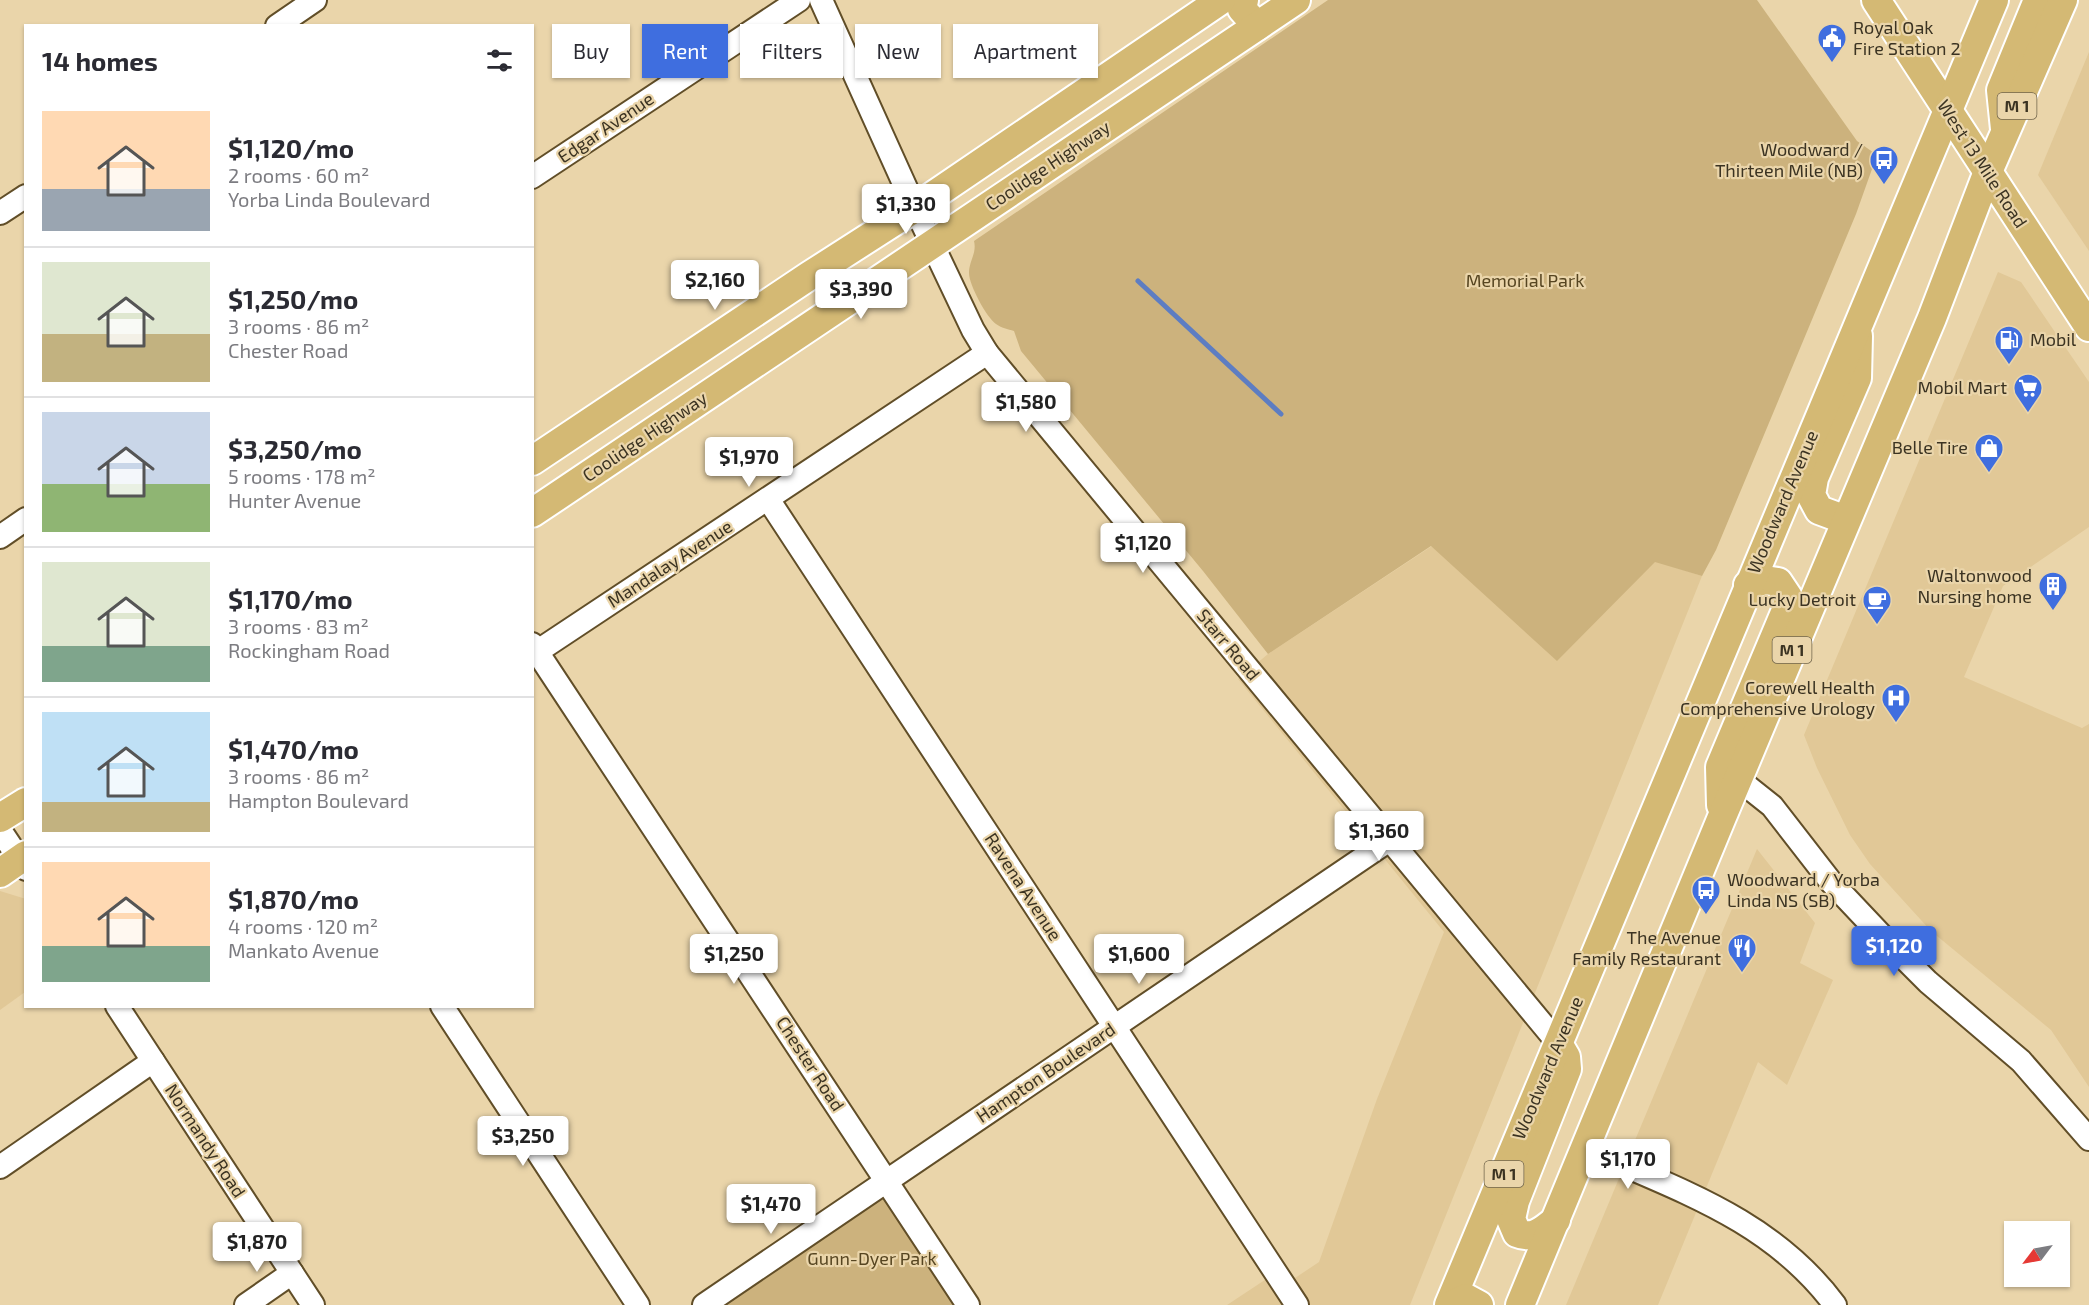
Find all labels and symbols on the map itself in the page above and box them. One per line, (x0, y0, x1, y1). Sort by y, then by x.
place label: Royal Oak Fire Station 2 (1853, 16, 1961, 59)
public building icon: Royal Oak Fire Station 2 (1816, 22, 1848, 64)
street label: Edgar Avenue (553, 87, 658, 167)
road number: M 1 (1998, 93, 2036, 119)
street label: West 13 Mile Road (1933, 95, 2032, 232)
street label: Coolidge Highway (981, 115, 1114, 215)
place label: Woodward / Thirteen Mile (NB) (1715, 138, 1863, 181)
bus stop icon: Woodward / Thirteen Mile (NB) (1868, 144, 1900, 186)
pin: $1,330 (857, 184, 955, 235)
pin: $2,160 (666, 260, 764, 311)
pin: $3,390 (812, 269, 910, 320)
park label: Memorial Park (1466, 269, 1584, 291)
fuel station icon: Mobil (1993, 324, 2025, 366)
place label: Mobil (2030, 328, 2077, 350)
supermarket icon: Mobil Mart (2012, 372, 2044, 414)
place label: Mobil Mart (1918, 376, 2007, 398)
pin: $1,580 (977, 382, 1075, 433)
street label: Coolidge Highway (578, 386, 711, 486)
street label: Woodward Avenue (1742, 427, 1822, 577)
shop icon: Belle Tire (1973, 432, 2005, 474)
place label: Belle Tire (1892, 436, 1968, 458)
pin: $1,970 (700, 437, 798, 488)
street label: Mandalay Avenue (603, 515, 736, 612)
pin: $1,120 (1094, 523, 1192, 574)
place label: Waltonwood Nursing home (1918, 564, 2032, 607)
building icon: Waltonwood Nursing home (2037, 570, 2069, 612)
cafe icon: Lucky Detroit (1861, 584, 1893, 626)
place label: Lucky Detroit (1748, 588, 1856, 610)
street label: Starr Road (1193, 604, 1265, 684)
road number: M 1 (1772, 637, 1812, 663)
place label: Corewell Health Comprehensive Urology (1680, 676, 1875, 719)
hospital icon: Corewell Health Comprehensive Urology (1880, 682, 1912, 724)
pin: $1,360 (1330, 811, 1428, 862)
street label: Ravena Avenue (981, 828, 1067, 945)
place label: Woodward / Yorba Linda NS (SB) (1727, 868, 1880, 911)
bus stop icon: Woodward / Yorba Linda NS (SB) (1690, 874, 1722, 916)
place label: The Avenue Family Restaurant (1572, 926, 1721, 969)
pin: $1,120 (1845, 926, 1943, 977)
restaurant icon: The Avenue Family Restaurant (1726, 932, 1758, 974)
pin: $1,250 (685, 934, 783, 985)
pin: $1,600 (1090, 934, 1188, 985)
street label: Woodward Avenue (1507, 993, 1587, 1143)
street label: Chester Road (772, 1012, 850, 1115)
street label: Hampton Boulevard (972, 1017, 1119, 1127)
street label: Normandy Road (161, 1079, 251, 1201)
pin: $3,250 (474, 1116, 572, 1167)
pin: $1,170 (1579, 1139, 1677, 1190)
road number: M 1 (1484, 1161, 1524, 1187)
pin: $1,470 (722, 1184, 820, 1235)
north arrow (2004, 1221, 2070, 1287)
pin: $1,870 (208, 1222, 306, 1273)
park label: Gunn-Dyer Park (807, 1247, 937, 1269)

